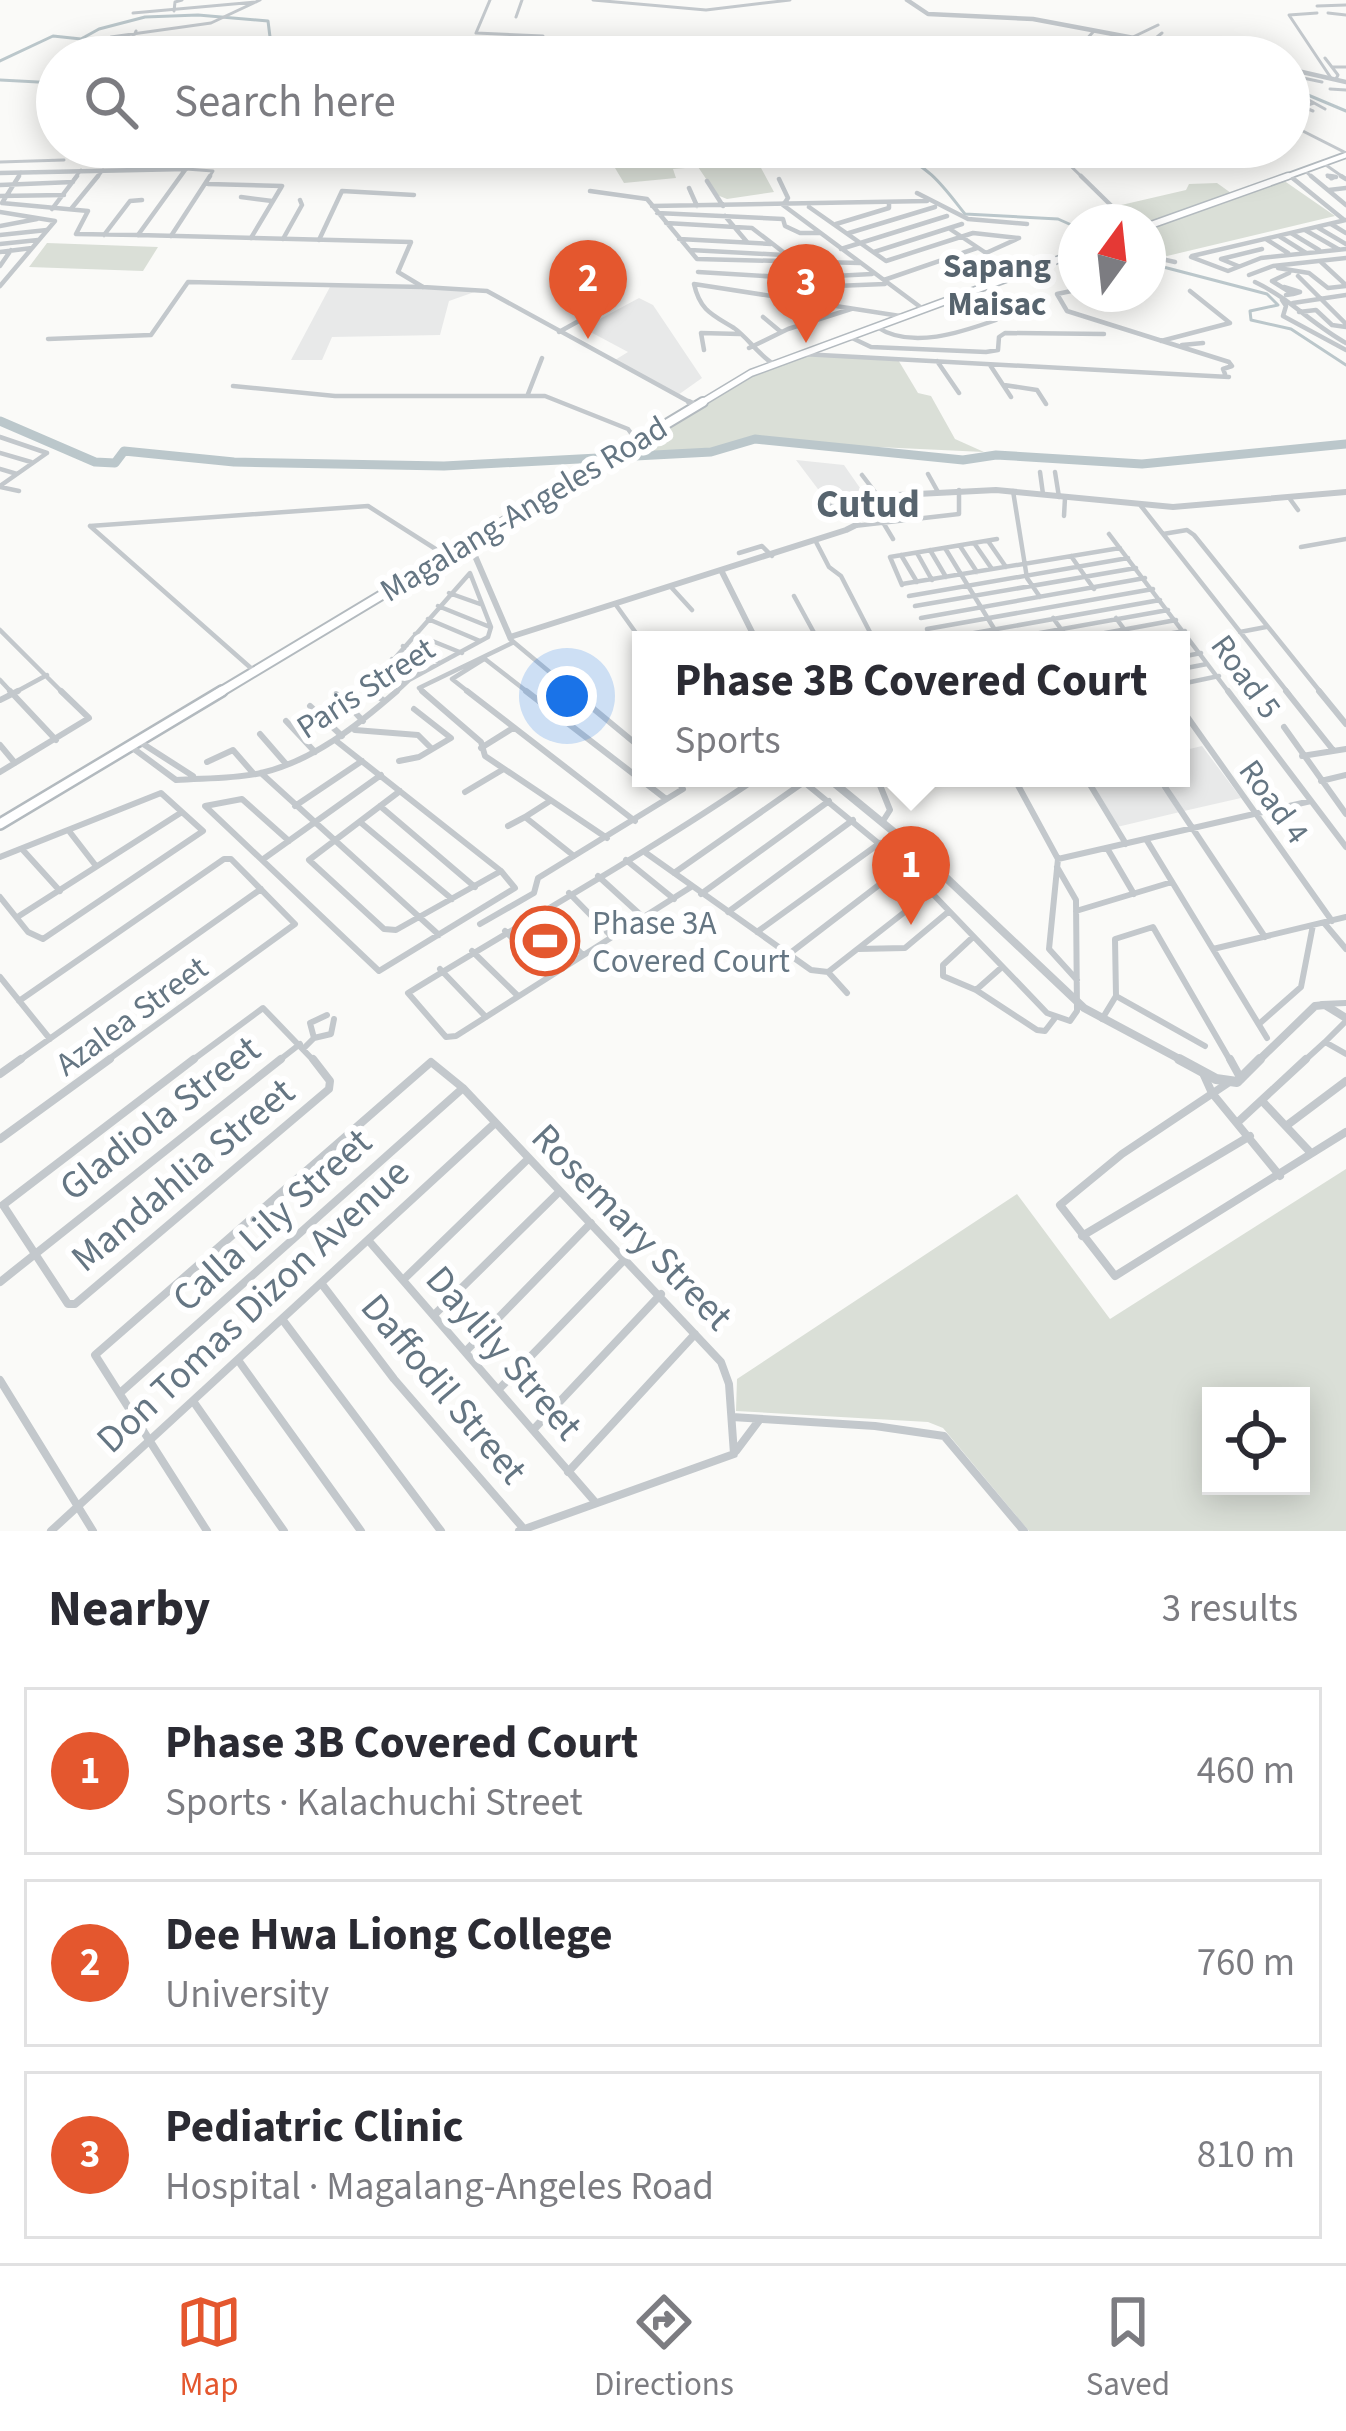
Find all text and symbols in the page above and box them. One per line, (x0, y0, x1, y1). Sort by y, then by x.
search box (36, 36, 1310, 168)
icon: search (78, 69, 144, 135)
text: Search here (174, 70, 396, 134)
north arrow (1058, 204, 1166, 312)
pin: 2 (549, 240, 627, 339)
district label: Sapang Maisac (943, 243, 1051, 328)
pin: 3 (767, 244, 845, 343)
street label: Magalang-Angeles Road (371, 405, 676, 614)
district label: Cutud (816, 477, 920, 533)
street label: Road 5 (1199, 625, 1292, 729)
street label: Paris Street (287, 626, 444, 751)
popup (632, 631, 1190, 787)
text: Phase 3B Covered Court (674, 649, 1148, 713)
your location (537, 666, 597, 726)
text: Sports (674, 713, 781, 769)
street label: Road 4 (1227, 750, 1320, 854)
pin: 1 (872, 826, 950, 925)
place label: Phase 3A Covered Court (592, 900, 790, 985)
sports icon: Phase 3A Covered Court (510, 906, 580, 976)
street label: Azalea Street (46, 945, 218, 1088)
street label: Gladiola Street (48, 1022, 272, 1215)
street label: Mandahlia Street (59, 1065, 307, 1286)
street label: Rosemary Street (518, 1111, 745, 1344)
street label: Calla Lily Street (160, 1116, 385, 1325)
street label: Don Tomas Dizon Avenue (84, 1146, 422, 1467)
street label: Daylily Street (412, 1254, 595, 1453)
street label: Daffodil Street (347, 1282, 540, 1497)
map controls (1202, 1387, 1310, 1495)
button: locate (1202, 1387, 1310, 1495)
text: Nearby (48, 1573, 210, 1645)
text: 3 results (1162, 1581, 1298, 1637)
text: Phase 3B Covered Court (165, 1711, 638, 1775)
text: 1 (80, 1743, 100, 1799)
text: 460 m (1197, 1743, 1295, 1799)
text: Sports · Kalachuchi Street (165, 1775, 583, 1831)
text: Dee Hwa Liong College (165, 1903, 612, 1967)
text: 2 (80, 1935, 100, 1991)
text: 760 m (1197, 1935, 1295, 1991)
text: University (165, 1967, 329, 2023)
text: Pediatric Clinic (165, 2095, 464, 2159)
text: 3 (80, 2127, 100, 2183)
text: 810 m (1197, 2127, 1295, 2183)
text: Hospital · Magalang-Angeles Road (165, 2159, 714, 2215)
tab: Map (176, 2289, 242, 2408)
tab: Directions (594, 2289, 734, 2408)
tab: Saved (1086, 2289, 1170, 2408)

